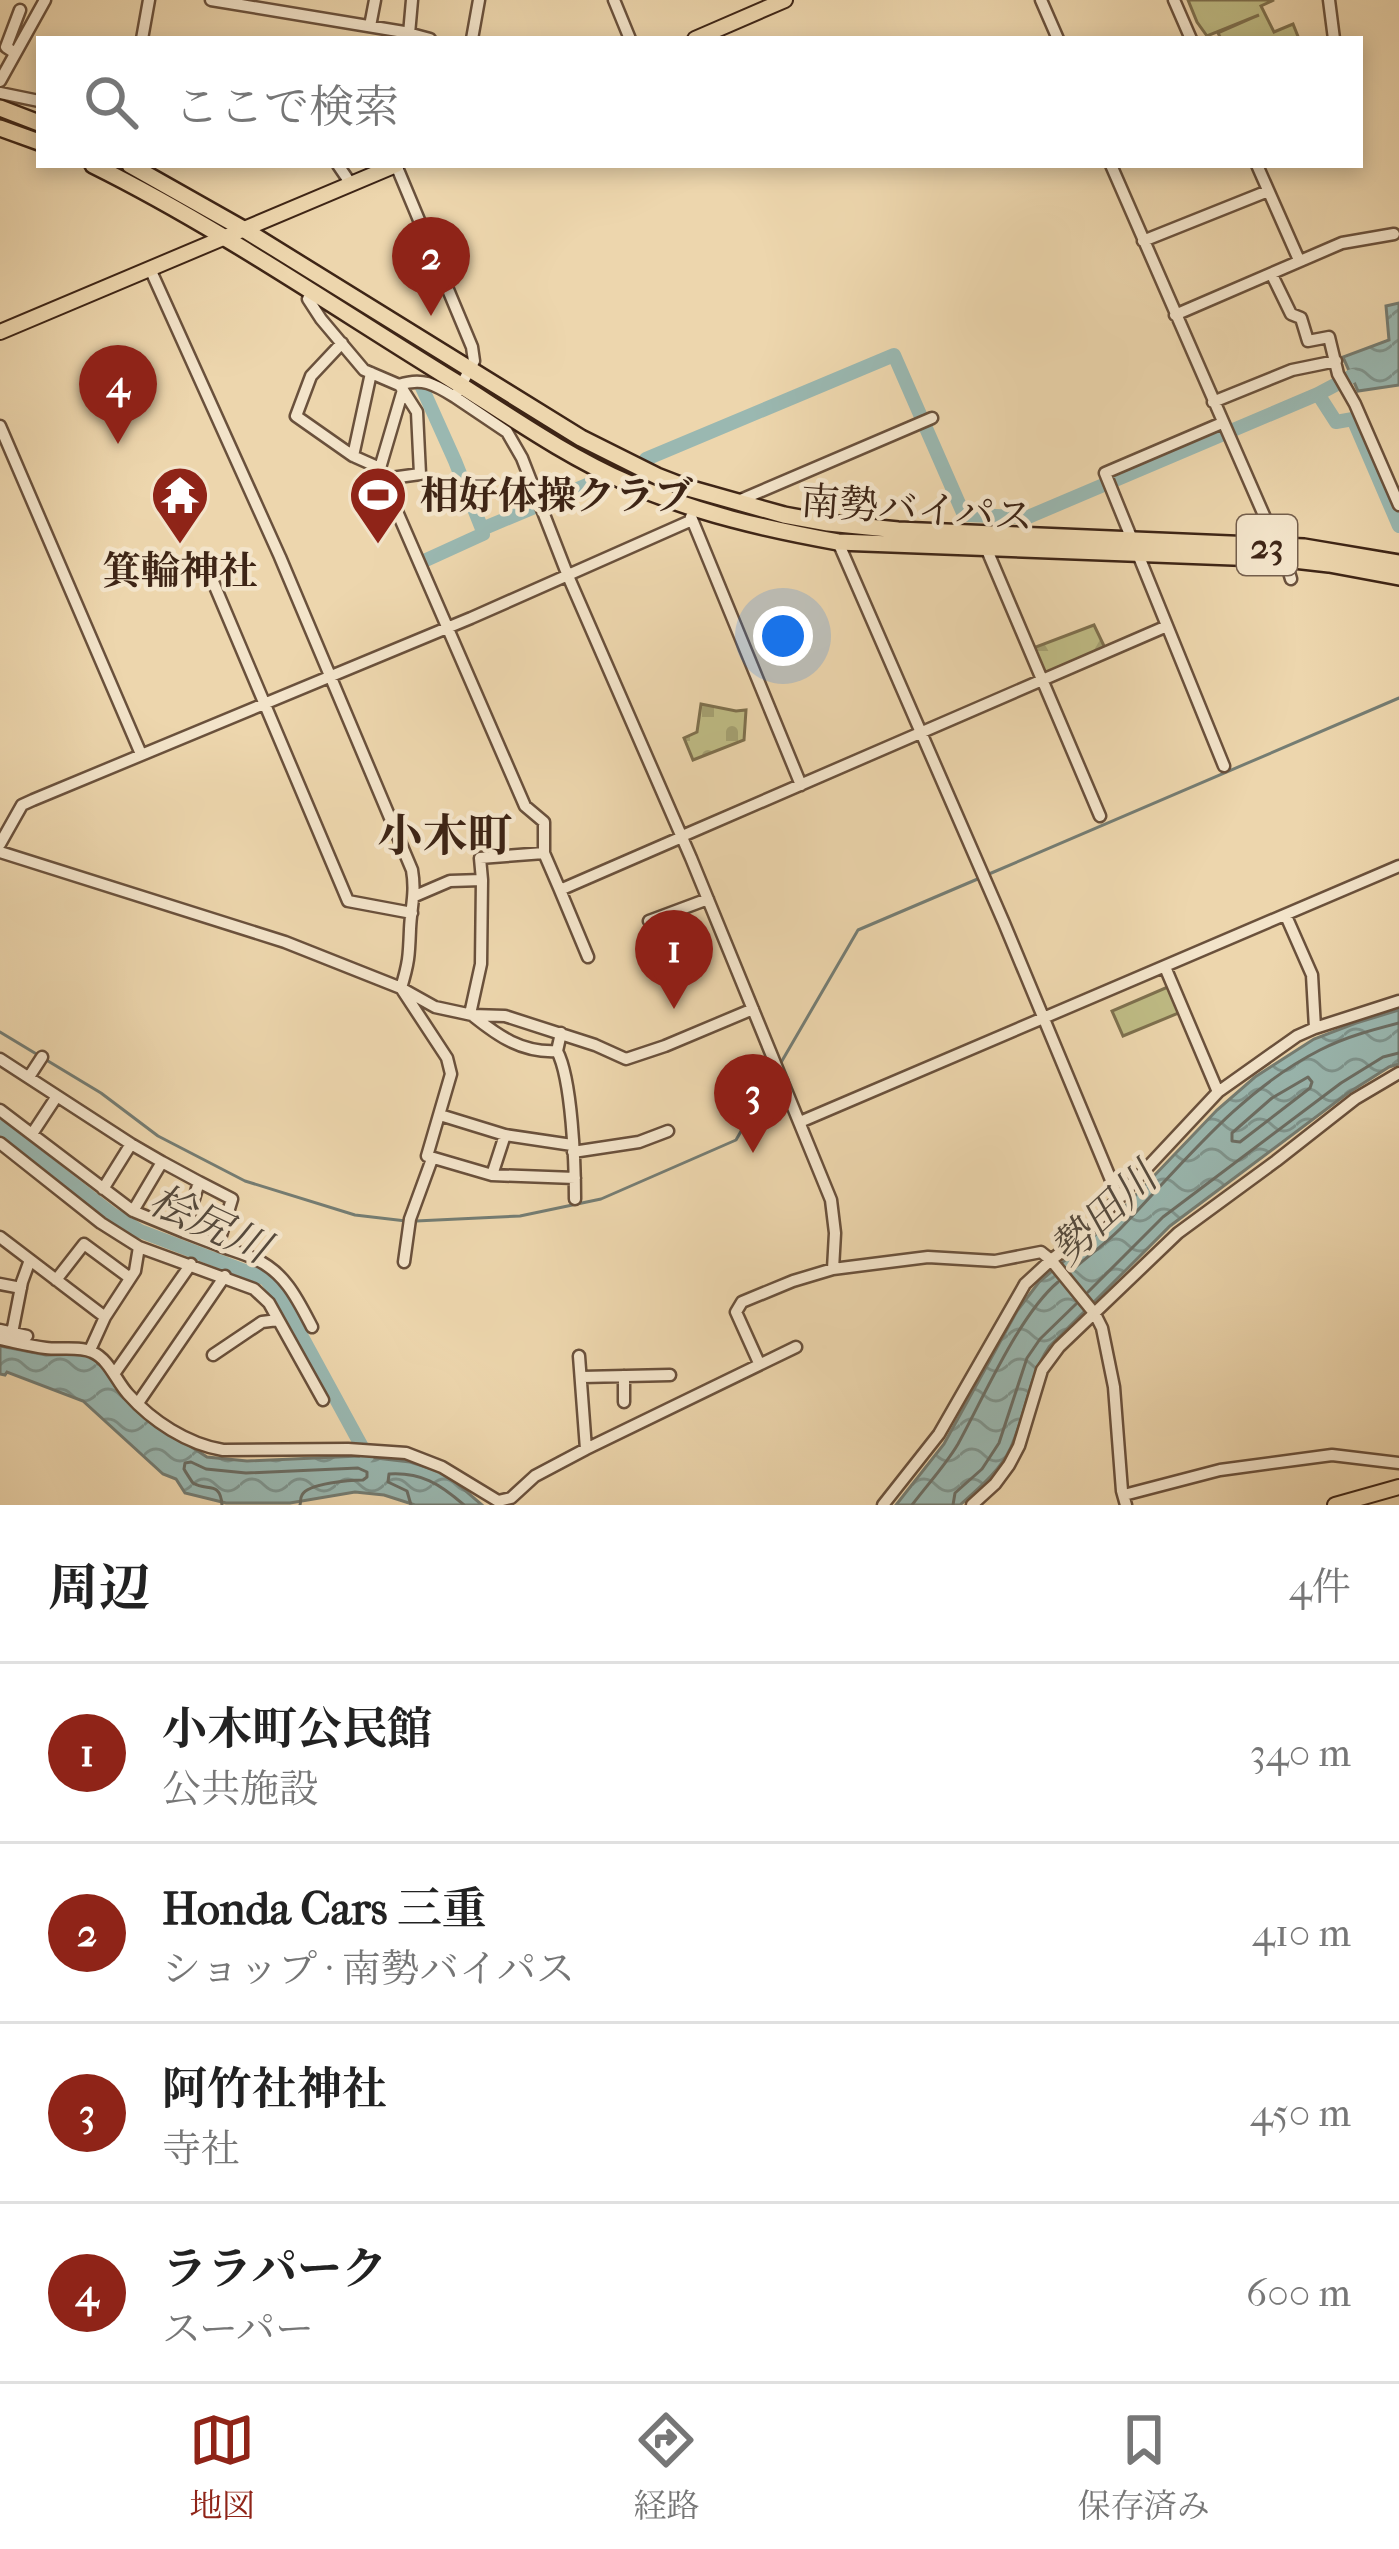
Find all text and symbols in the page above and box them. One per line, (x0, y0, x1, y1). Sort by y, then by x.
search box (36, 36, 1363, 168)
icon: search (78, 69, 144, 135)
text: ここで検索 (174, 81, 399, 134)
pin: 2 (392, 217, 470, 316)
pin: 4 (79, 345, 157, 444)
temple icon: 箕輪神社 (149, 464, 211, 546)
sports icon: 相好体操クラブ (347, 464, 409, 546)
place label: 相好体操クラブ (420, 473, 693, 519)
street label: 南勢バイパス (799, 478, 1035, 540)
road number: 23 (1237, 515, 1297, 575)
place label: 箕輪神社 (102, 548, 258, 594)
your location (753, 606, 813, 666)
district label: 小木町 (377, 810, 513, 863)
pin: 1 (635, 910, 713, 1009)
pin: 3 (714, 1054, 792, 1153)
water label: 勢田川 (1041, 1150, 1170, 1275)
water label: 桧尻川 (142, 1176, 280, 1275)
text: 周辺 (48, 1558, 150, 1618)
text: 4件 (1289, 1564, 1351, 1610)
text: 小木町公民館 (162, 1703, 432, 1756)
text: 1 (80, 1730, 94, 1776)
text: 340 m (1250, 1730, 1351, 1776)
text: 公共施設 (162, 1766, 318, 1812)
text: Honda Cars 三重 (162, 1883, 487, 1936)
text: 2 (77, 1910, 97, 1956)
text: 410 m (1252, 1910, 1351, 1956)
text: ショップ · 南勢バイパス (162, 1946, 575, 1992)
text: 阿竹社神社 (162, 2063, 387, 2116)
text: 3 (79, 2090, 95, 2136)
text: 450 m (1250, 2090, 1351, 2136)
text: 寺社 (162, 2126, 240, 2172)
text: ララパーク (162, 2243, 387, 2296)
text: 4 (75, 2270, 99, 2316)
text: 600 m (1246, 2270, 1351, 2316)
text: スーパー (162, 2306, 314, 2352)
tab: 地図 (189, 2407, 255, 2526)
tab: 経路 (633, 2407, 699, 2526)
tab: 保存済み (1078, 2407, 1210, 2526)

